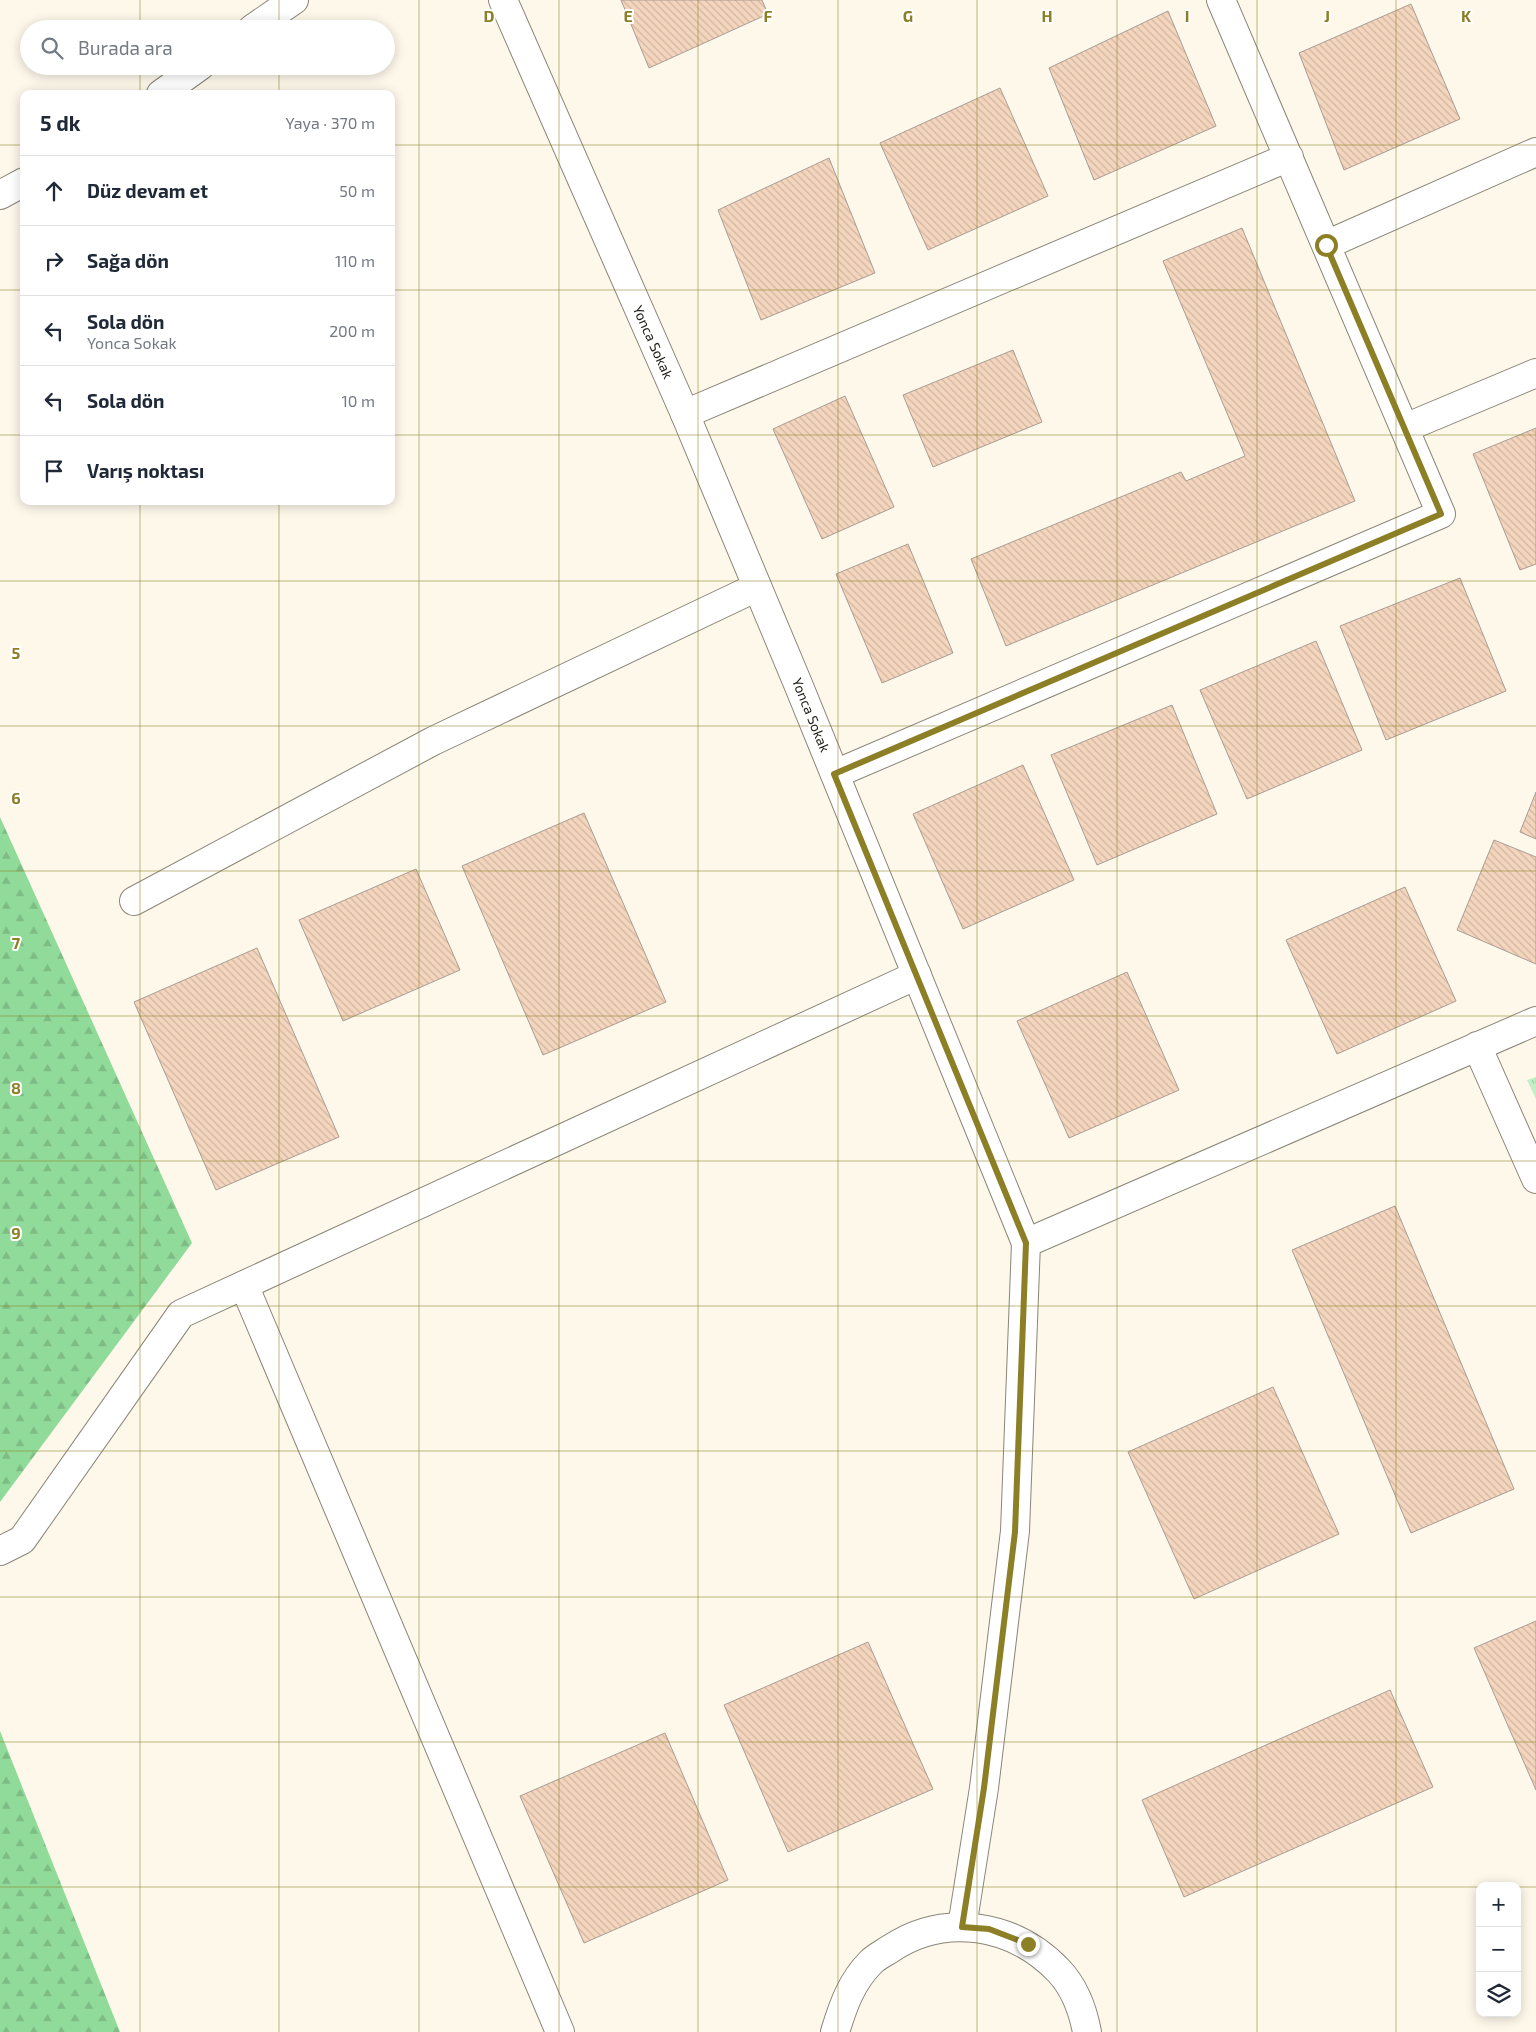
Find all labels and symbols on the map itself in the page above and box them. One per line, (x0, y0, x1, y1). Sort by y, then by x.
text: D (484, 6, 495, 25)
text: E (623, 6, 633, 25)
text: F (764, 6, 773, 25)
text: G (903, 6, 913, 25)
text: H (1041, 6, 1053, 25)
text: I (1185, 6, 1189, 25)
text: J (1324, 6, 1330, 25)
text: K (1461, 6, 1472, 25)
route start (1315, 234, 1338, 257)
street label: Yonca Sokak (630, 302, 677, 381)
text: 5 (12, 643, 21, 662)
street label: Yonca Sokak (789, 675, 834, 754)
text: 6 (11, 788, 21, 807)
text: 7 (12, 933, 21, 952)
text: 8 (11, 1078, 21, 1097)
text: 9 (11, 1223, 21, 1242)
route end (1017, 1933, 1040, 1956)

